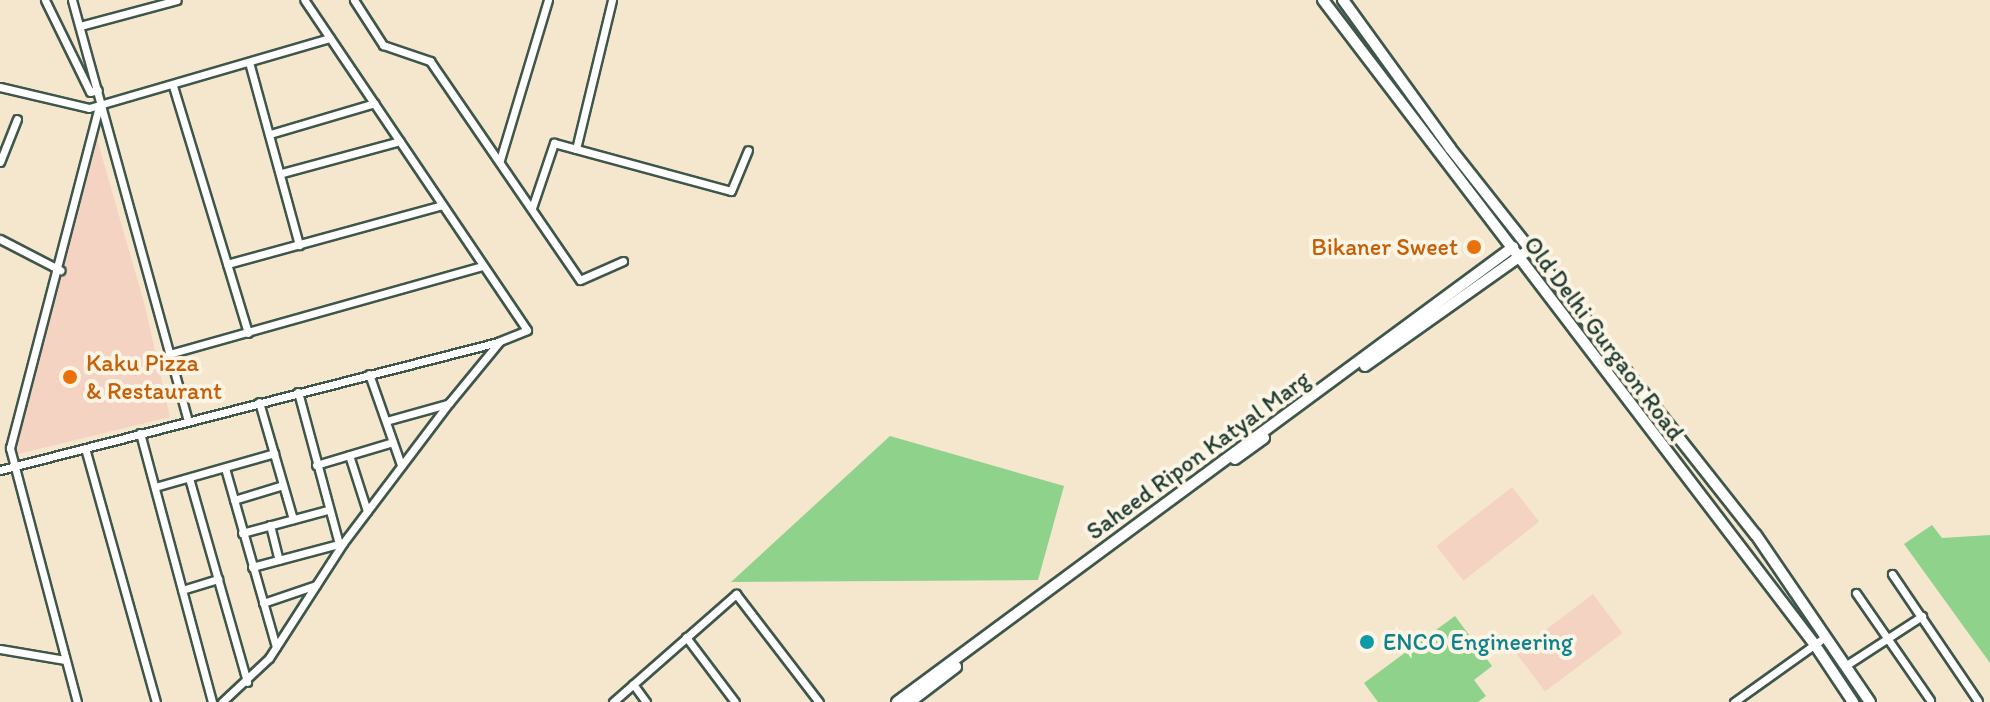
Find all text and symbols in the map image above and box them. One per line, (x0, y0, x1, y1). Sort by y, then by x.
street label: Old Delhi Gurgaon Road (1518, 231, 1690, 445)
place label: Bikaner Sweet (1311, 233, 1458, 261)
marker: Bikaner Sweet (1465, 238, 1483, 256)
place label: Kaku Pizza & Restaurant (86, 349, 222, 405)
street label: Saheed Ripon Katyal Marg (1081, 364, 1315, 546)
marker: Kaku Pizza & Restaurant (61, 368, 79, 386)
place label: ENCO Engineering (1383, 628, 1573, 656)
marker: ENCO Engineering (1358, 633, 1376, 651)

